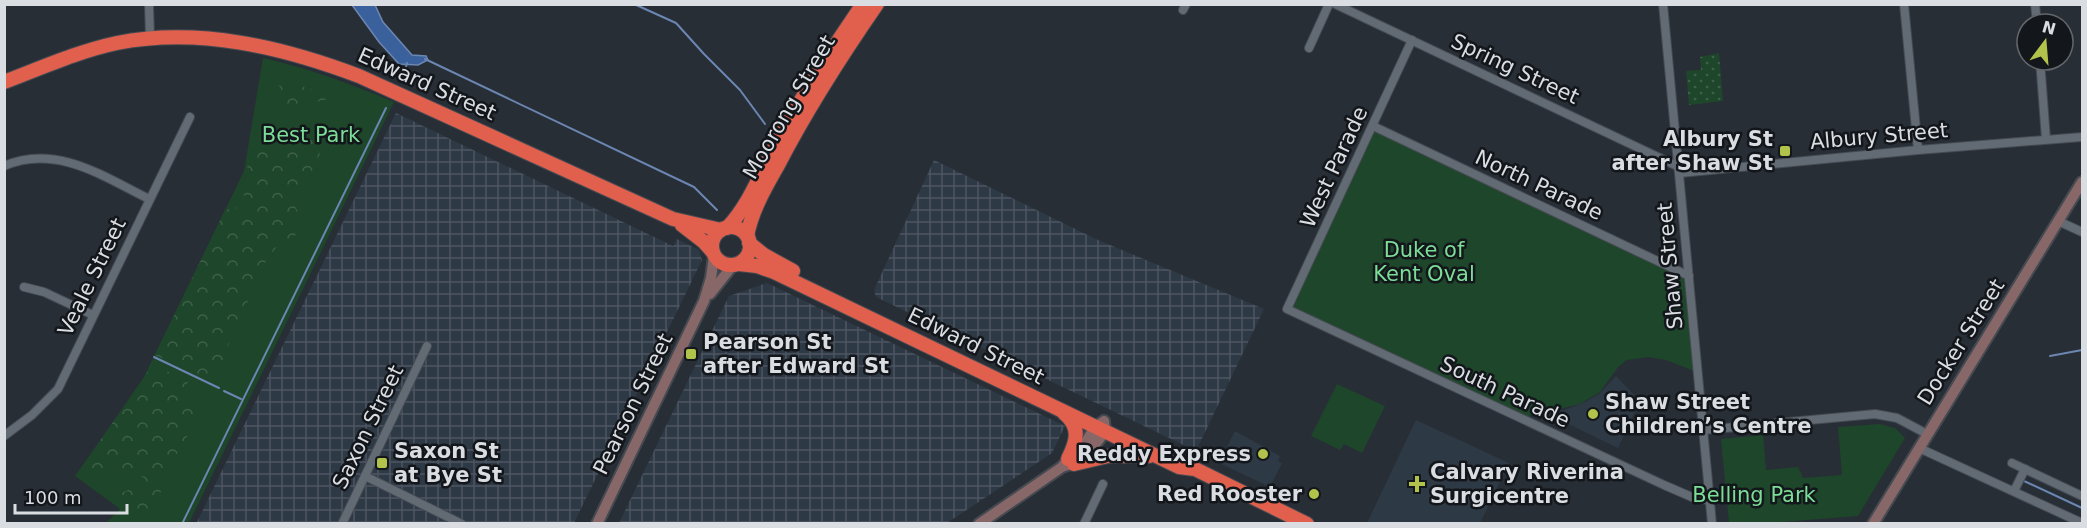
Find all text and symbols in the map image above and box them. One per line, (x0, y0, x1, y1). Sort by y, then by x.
north arrow (2015, 12, 2075, 72)
text: N (2040, 17, 2058, 39)
street label: Spring Street (1447, 29, 1583, 109)
street label: Moorong Street (738, 31, 840, 183)
street label: Edward Street (354, 43, 500, 125)
street label: West Parade (1296, 103, 1372, 231)
street label: Albury Street (1809, 118, 1949, 154)
park label: Best Park (262, 123, 361, 147)
place label: Albury St after Shaw St (1612, 127, 1773, 175)
marker: Albury St after Shaw St (1778, 144, 1792, 158)
street label: North Parade (1471, 145, 1607, 225)
street label: Shaw Street (1653, 202, 1687, 330)
street label: Veale Street (53, 214, 131, 340)
park label: Duke of Kent Oval (1373, 238, 1475, 286)
street label: Docker Street (1913, 275, 2009, 409)
street label: Edward Street (904, 303, 1048, 389)
street label: Pearson Street (588, 330, 678, 478)
place label: Pearson St after Edward St (703, 330, 889, 378)
marker: Pearson St after Edward St (684, 347, 698, 361)
street label: South Parade (1436, 352, 1574, 432)
street label: Saxon Street (328, 361, 408, 493)
place label: Shaw Street Children’s Centre (1605, 390, 1811, 438)
marker: Shaw Street Children’s Centre (1586, 407, 1600, 421)
place label: Saxon St at Bye St (394, 439, 502, 487)
place label: Reddy Express (1077, 442, 1251, 466)
marker: Reddy Express (1256, 447, 1270, 461)
marker: Saxon St at Bye St (375, 456, 389, 470)
place label: Calvary Riverina Surgicentre (1430, 460, 1624, 508)
marker: Calvary Riverina Surgicentre (1408, 475, 1426, 493)
scale bar (15, 477, 128, 515)
place label: Red Rooster (1157, 482, 1303, 506)
park label: Belling Park (1692, 483, 1817, 507)
text: 100 m (24, 487, 82, 508)
marker: Red Rooster (1307, 487, 1321, 501)

